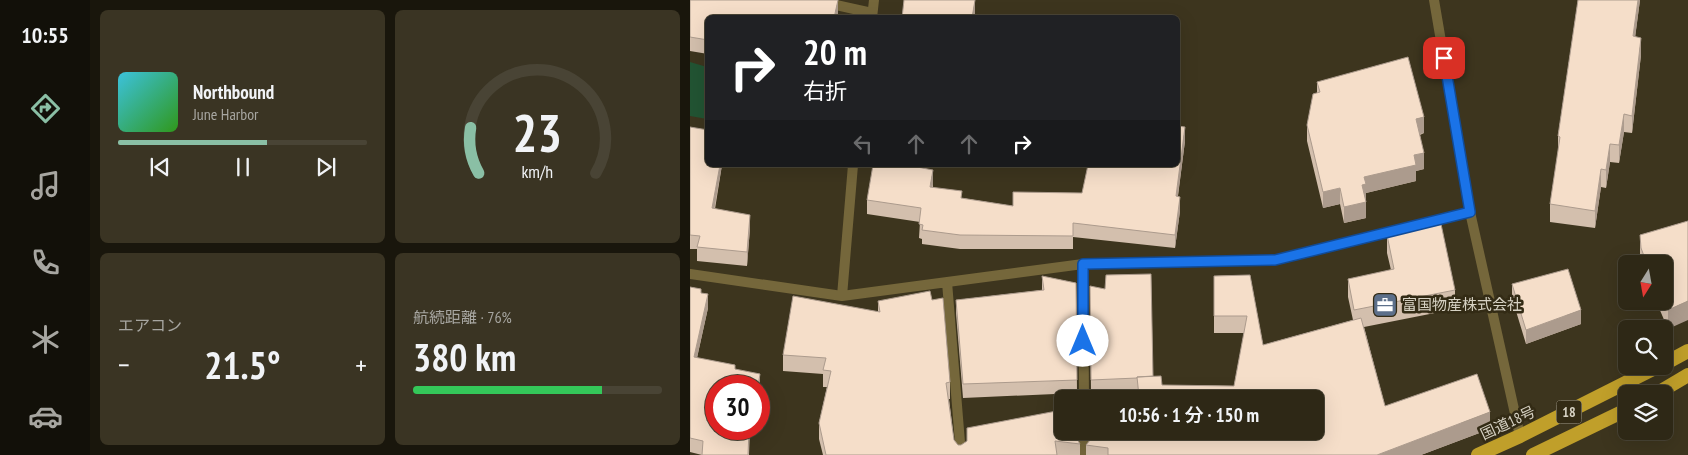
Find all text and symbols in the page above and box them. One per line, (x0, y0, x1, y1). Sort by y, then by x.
text: 10:55 (21, 21, 69, 49)
text: 20 m (803, 29, 867, 75)
icon: right (720, 35, 785, 100)
pin (1423, 37, 1465, 79)
icon: arrive (1430, 44, 1458, 72)
text: 右折 (803, 77, 847, 105)
text: Northbound (193, 80, 274, 104)
icon: directions (28, 91, 63, 126)
text: 23 (513, 99, 562, 166)
text: June Harbor (193, 104, 258, 124)
icon: left (849, 130, 877, 158)
icon: ahead (902, 130, 930, 158)
icon: ahead (955, 130, 983, 158)
icon: right (1008, 130, 1036, 158)
icon: previous (146, 153, 174, 181)
icon: pause (229, 153, 257, 181)
icon: next (312, 153, 340, 181)
text: km/h (522, 160, 553, 183)
icon: music (28, 168, 63, 203)
icon: phone (28, 245, 63, 280)
north arrow (1618, 255, 1672, 310)
map controls (1618, 255, 1673, 440)
office icon: 富国物産株式会社 (1372, 292, 1398, 318)
place label: 富国物産株式会社 (1402, 295, 1522, 314)
text: 航続距離 · 76% (413, 307, 512, 327)
position arrow (1056, 314, 1108, 366)
text: エアコン (118, 315, 182, 335)
button: search (1618, 320, 1673, 375)
icon: climate (28, 322, 63, 357)
text: 380 km (413, 332, 516, 381)
text: 21.5° (204, 340, 281, 389)
text: − (118, 346, 130, 383)
text: + (355, 346, 367, 383)
speed limit sign: 30 (705, 375, 770, 440)
button: layers (1618, 385, 1673, 440)
icon: car (28, 399, 63, 434)
road number: 18 (1556, 401, 1582, 424)
street label: 国道18号 (1477, 402, 1538, 444)
text: 10:56 · 1 分 · 150 m (1119, 403, 1259, 427)

